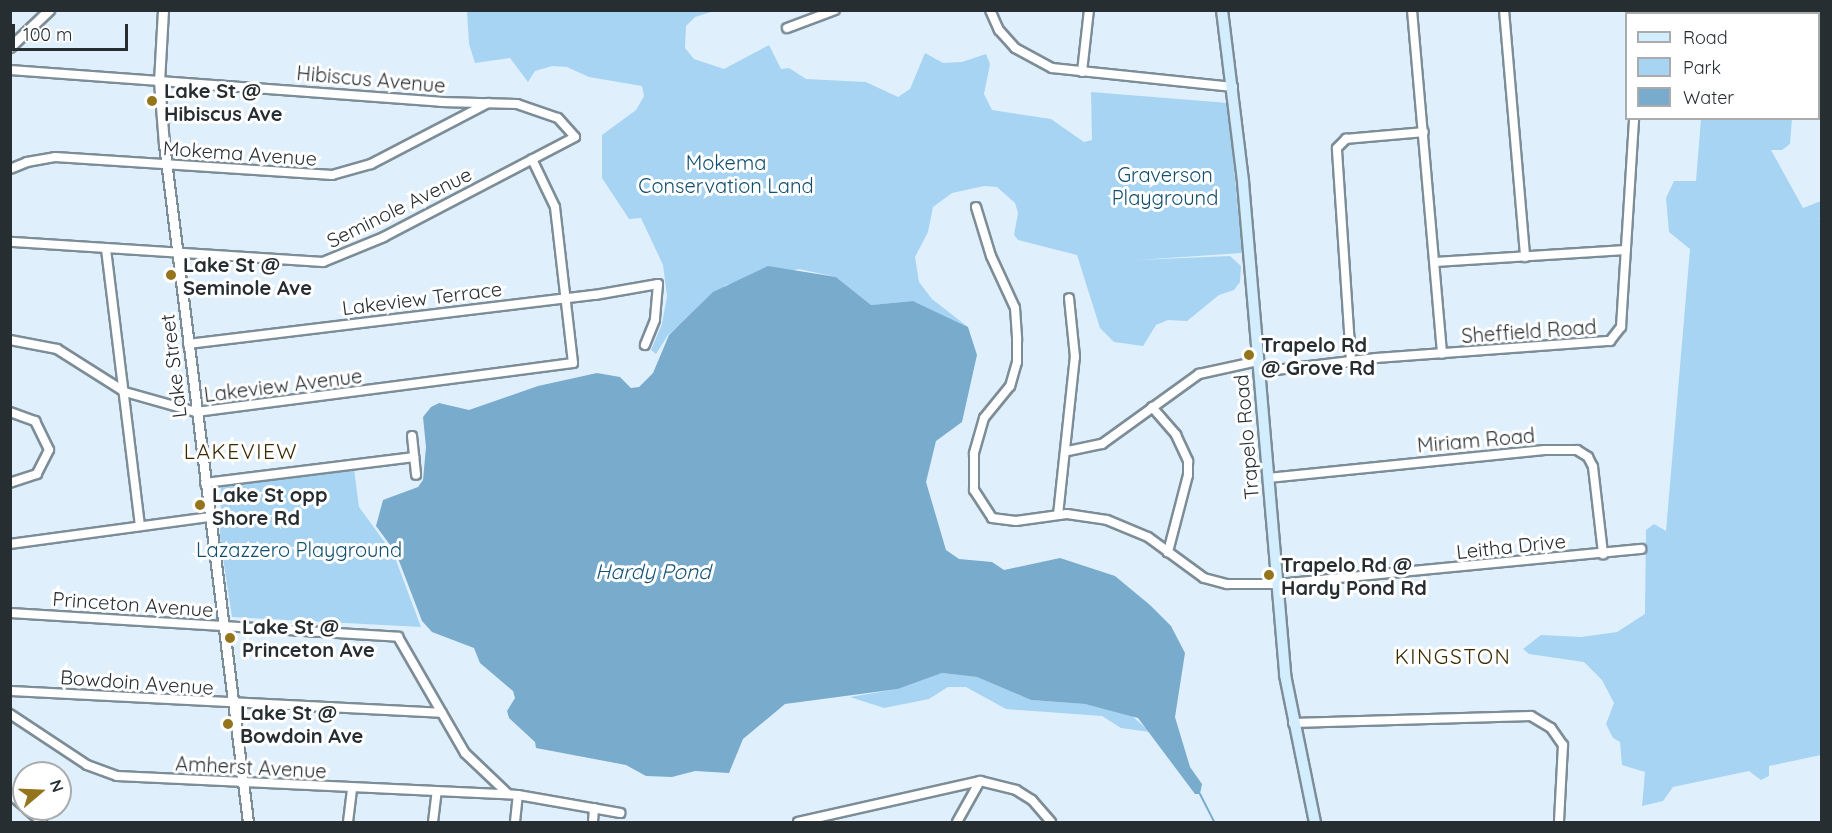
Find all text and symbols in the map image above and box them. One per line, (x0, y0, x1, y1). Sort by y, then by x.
scale bar (15, 12, 130, 50)
legend (1625, 12, 1820, 120)
text: 100 m (23, 23, 72, 46)
text: Road (1683, 26, 1728, 49)
text: Park (1683, 56, 1721, 79)
street label: Hibiscus Avenue (296, 61, 446, 97)
place label: Lake St @ Hibiscus Ave (164, 78, 283, 125)
text: Water (1683, 86, 1734, 109)
marker: Lake St @ Hibiscus Ave (145, 94, 159, 108)
street label: Mokema Avenue (162, 136, 318, 170)
park label: Mokema Conservation Land (638, 151, 814, 198)
street label: Seminole Avenue (323, 162, 475, 252)
park label: Graverson Playground (1112, 163, 1218, 210)
place label: Lake St @ Seminole Ave (183, 252, 312, 299)
marker: Lake St @ Seminole Ave (164, 268, 178, 282)
street label: Lakeview Terrace (341, 276, 503, 320)
street label: Lake Street (155, 313, 191, 419)
street label: Sheffield Road (1461, 314, 1597, 348)
place label: Trapelo Rd @ Grove Rd (1261, 332, 1375, 379)
marker: Trapelo Rd @ Grove Rd (1242, 348, 1256, 362)
street label: Lakeview Avenue (202, 363, 364, 407)
street label: Trapelo Road (1229, 373, 1263, 501)
street label: Miriam Road (1416, 423, 1536, 457)
district label: LAKEVIEW (184, 438, 298, 464)
place label: Lake St opp Shore Rd (212, 482, 327, 529)
marker: Lake St opp Shore Rd (193, 498, 207, 512)
street label: Leitha Drive (1455, 528, 1567, 564)
park label: Lazazzero Playground (196, 537, 402, 561)
place label: Trapelo Rd @ Hardy Pond Rd (1281, 552, 1427, 599)
water label: Hardy Pond (595, 558, 711, 584)
marker: Trapelo Rd @ Hardy Pond Rd (1262, 568, 1276, 582)
street label: Princeton Avenue (52, 586, 214, 622)
place label: Lake St @ Princeton Ave (242, 614, 375, 661)
marker: Lake St @ Princeton Ave (223, 631, 237, 645)
district label: KINGSTON (1395, 643, 1511, 669)
street label: Bowdoin Avenue (59, 665, 215, 699)
place label: Lake St @ Bowdoin Ave (240, 700, 363, 747)
marker: Lake St @ Bowdoin Ave (221, 717, 235, 731)
street label: Amherst Avenue (175, 751, 327, 783)
north arrow (12, 761, 72, 821)
text: N (46, 777, 68, 795)

